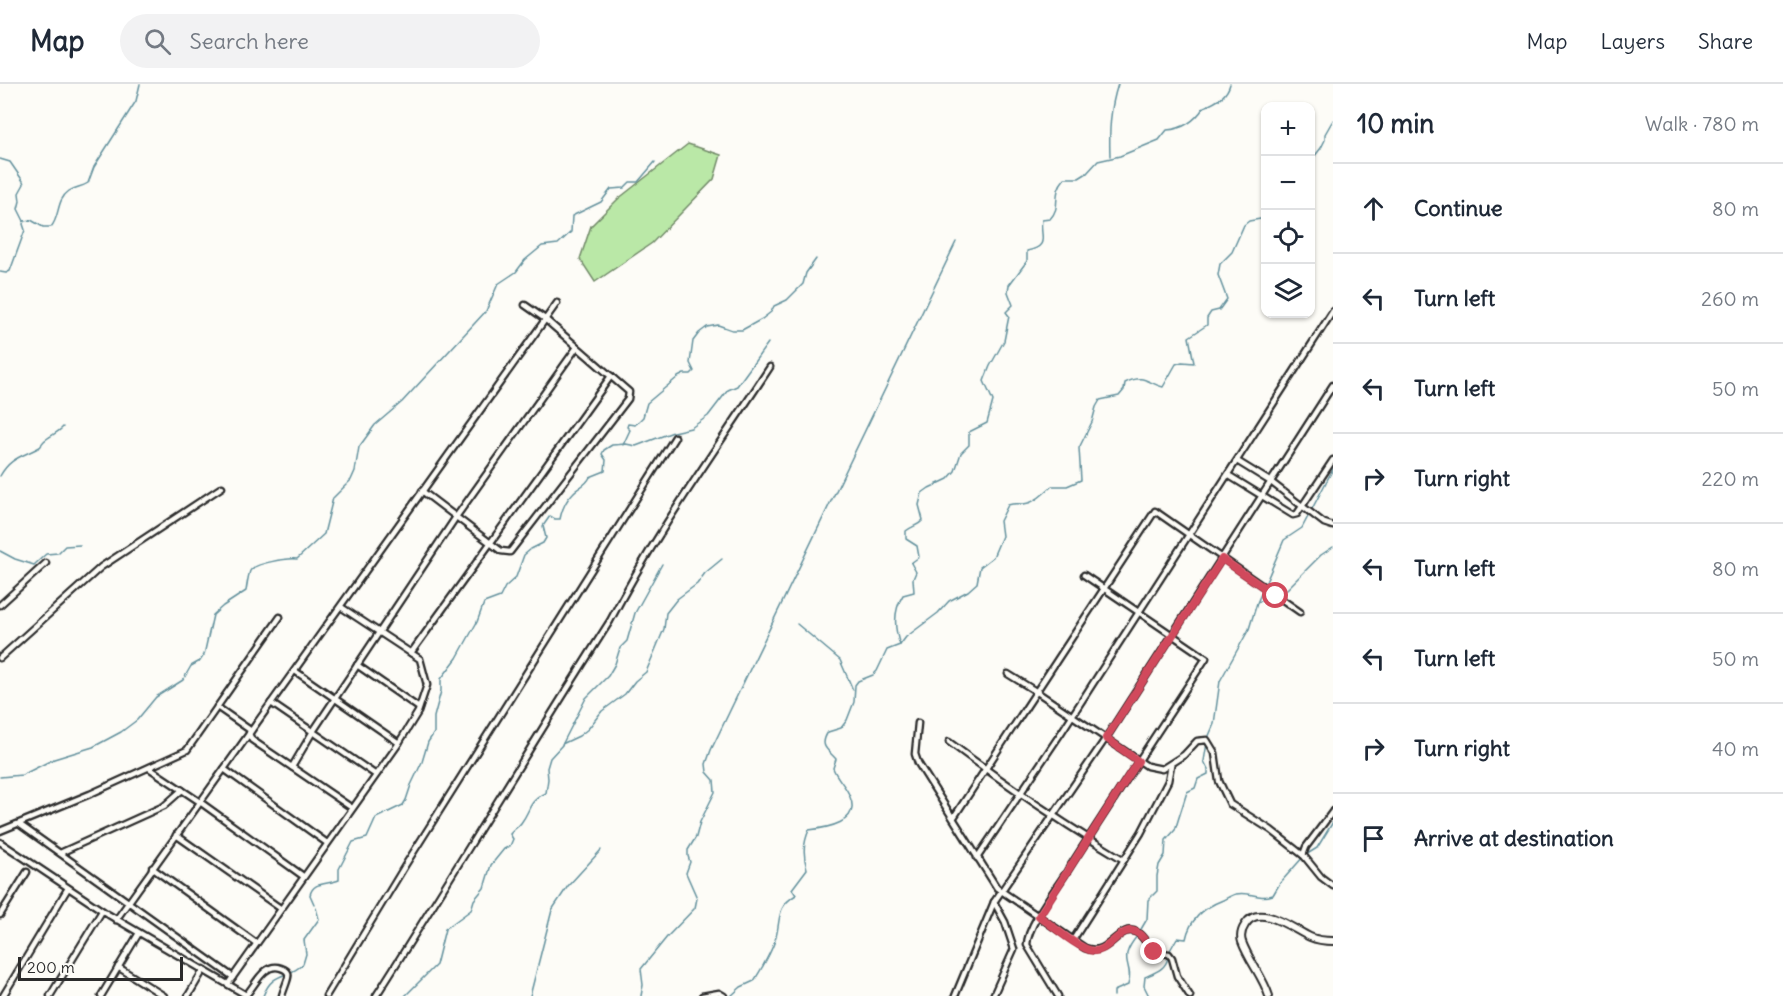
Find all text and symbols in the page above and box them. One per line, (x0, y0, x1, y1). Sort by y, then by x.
search box (120, 14, 540, 68)
text: Map (30, 23, 84, 59)
icon: search (141, 25, 174, 58)
text: Search here (189, 27, 309, 55)
text: Map (1527, 28, 1567, 55)
text: Layers (1600, 28, 1665, 55)
text: Share (1698, 28, 1753, 55)
map controls (1261, 102, 1315, 318)
button: + (1261, 102, 1315, 156)
text: 10 min (1357, 107, 1434, 140)
text: Walk · 780 m (1645, 111, 1759, 136)
button: − (1261, 156, 1315, 210)
icon: ahead (1357, 192, 1390, 225)
text: Continue (1414, 194, 1503, 222)
text: 80 m (1712, 196, 1759, 221)
button: locate (1261, 210, 1315, 264)
button: layers (1261, 264, 1315, 318)
icon: left (1357, 282, 1390, 315)
text: Turn left (1414, 284, 1495, 312)
text: 260 m (1701, 286, 1759, 311)
icon: left (1357, 372, 1390, 405)
text: Turn left (1414, 374, 1495, 402)
text: 50 m (1712, 376, 1759, 401)
icon: right (1357, 462, 1390, 495)
text: Turn right (1414, 464, 1510, 492)
text: 220 m (1702, 466, 1759, 491)
icon: left (1357, 552, 1390, 585)
text: Turn left (1414, 554, 1495, 582)
text: 80 m (1712, 556, 1759, 581)
route start (1262, 582, 1288, 608)
icon: left (1357, 642, 1390, 675)
text: Turn left (1414, 644, 1495, 672)
text: 50 m (1712, 646, 1759, 671)
icon: right (1357, 732, 1390, 765)
text: Turn right (1414, 734, 1510, 762)
text: 40 m (1712, 736, 1759, 761)
icon: arrive (1357, 822, 1390, 855)
text: Arrive at destination (1414, 824, 1614, 852)
route end (1140, 938, 1166, 964)
scale bar (18, 954, 183, 982)
text: 200 m (27, 957, 75, 977)

